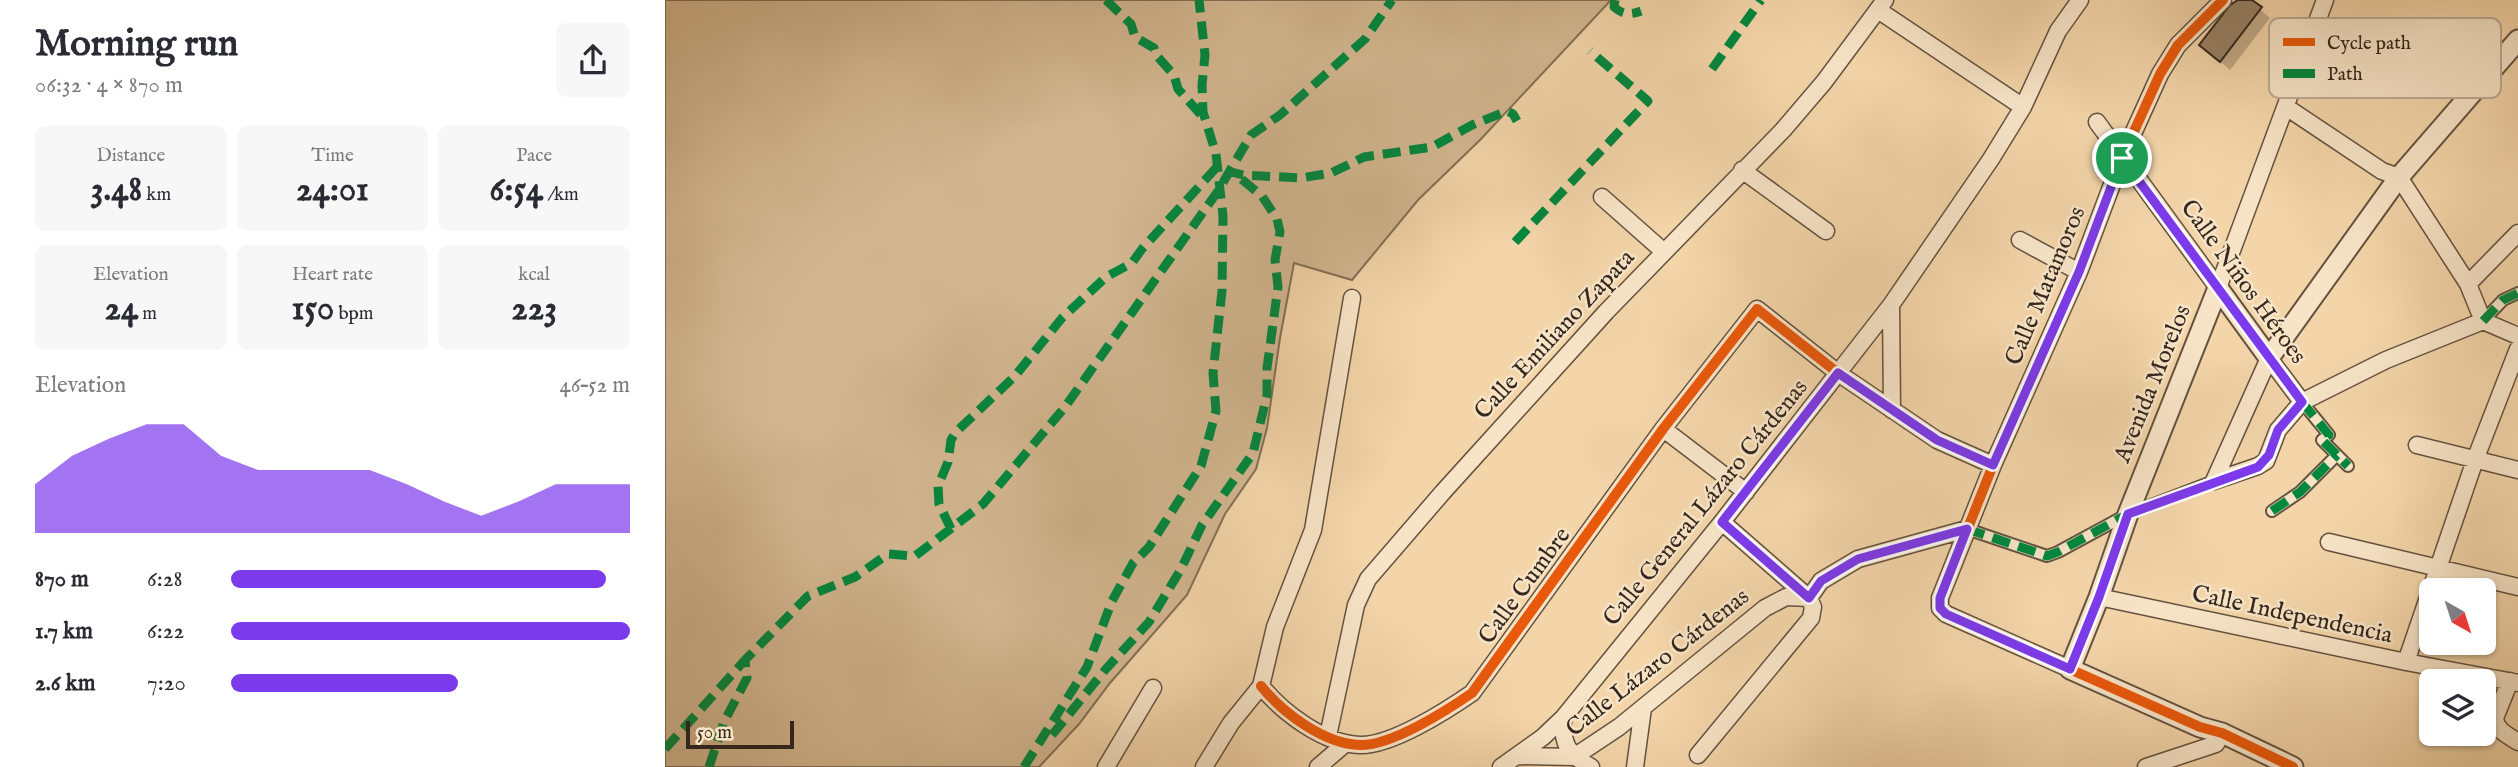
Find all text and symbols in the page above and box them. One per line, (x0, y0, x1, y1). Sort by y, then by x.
legend (2269, 18, 2501, 98)
text: Morning run (35, 21, 238, 69)
button: share (556, 23, 630, 97)
text: Cycle path (2327, 32, 2411, 56)
text: Path (2327, 63, 2363, 87)
text: 06:32 · 4 × 870 m (35, 71, 183, 100)
pin (2092, 128, 2152, 188)
icon: arrive (2103, 139, 2141, 177)
text: Distance (96, 144, 165, 168)
text: Time (311, 144, 354, 168)
text: Pace (516, 144, 552, 168)
text: 3.48 (90, 168, 142, 213)
text: 24:01 (296, 168, 369, 213)
text: 6:54 (490, 168, 543, 213)
text: km (142, 183, 171, 207)
text: /km (543, 183, 579, 207)
street label: Calle Niños Héroes (2173, 194, 2313, 370)
street label: Calle Matamoros (1999, 202, 2093, 370)
street label: Calle Emiliano Zapata (1468, 243, 1642, 427)
text: Elevation (93, 263, 169, 287)
text: Heart rate (292, 263, 373, 287)
text: kcal (518, 263, 550, 287)
text: 24 (105, 287, 138, 332)
text: 150 (291, 287, 334, 332)
text: 223 (511, 287, 557, 332)
street label: Avenida Morelos (2107, 301, 2199, 468)
text: m (138, 302, 157, 326)
text: bpm (334, 302, 374, 326)
text: Elevation (35, 371, 126, 400)
text: 46–52 m (560, 371, 630, 400)
street label: Calle General Lázaro Cárdenas (1597, 373, 1815, 633)
street label: Calle Cumbre (1472, 521, 1578, 651)
text: 870 m (35, 565, 89, 594)
text: 6:28 (147, 565, 183, 594)
north arrow (2419, 578, 2495, 654)
map controls (2419, 578, 2496, 746)
street label: Calle Independencia (2189, 579, 2396, 652)
street label: Calle Lázaro Cárdenas (1560, 582, 1756, 744)
text: 1.7 km (35, 617, 93, 646)
text: 6:22 (147, 617, 184, 646)
text: 2.6 km (35, 669, 96, 698)
text: 7:20 (147, 669, 186, 698)
button: layers (2419, 669, 2496, 746)
scale bar (686, 718, 795, 750)
text: 50 m (697, 721, 732, 745)

